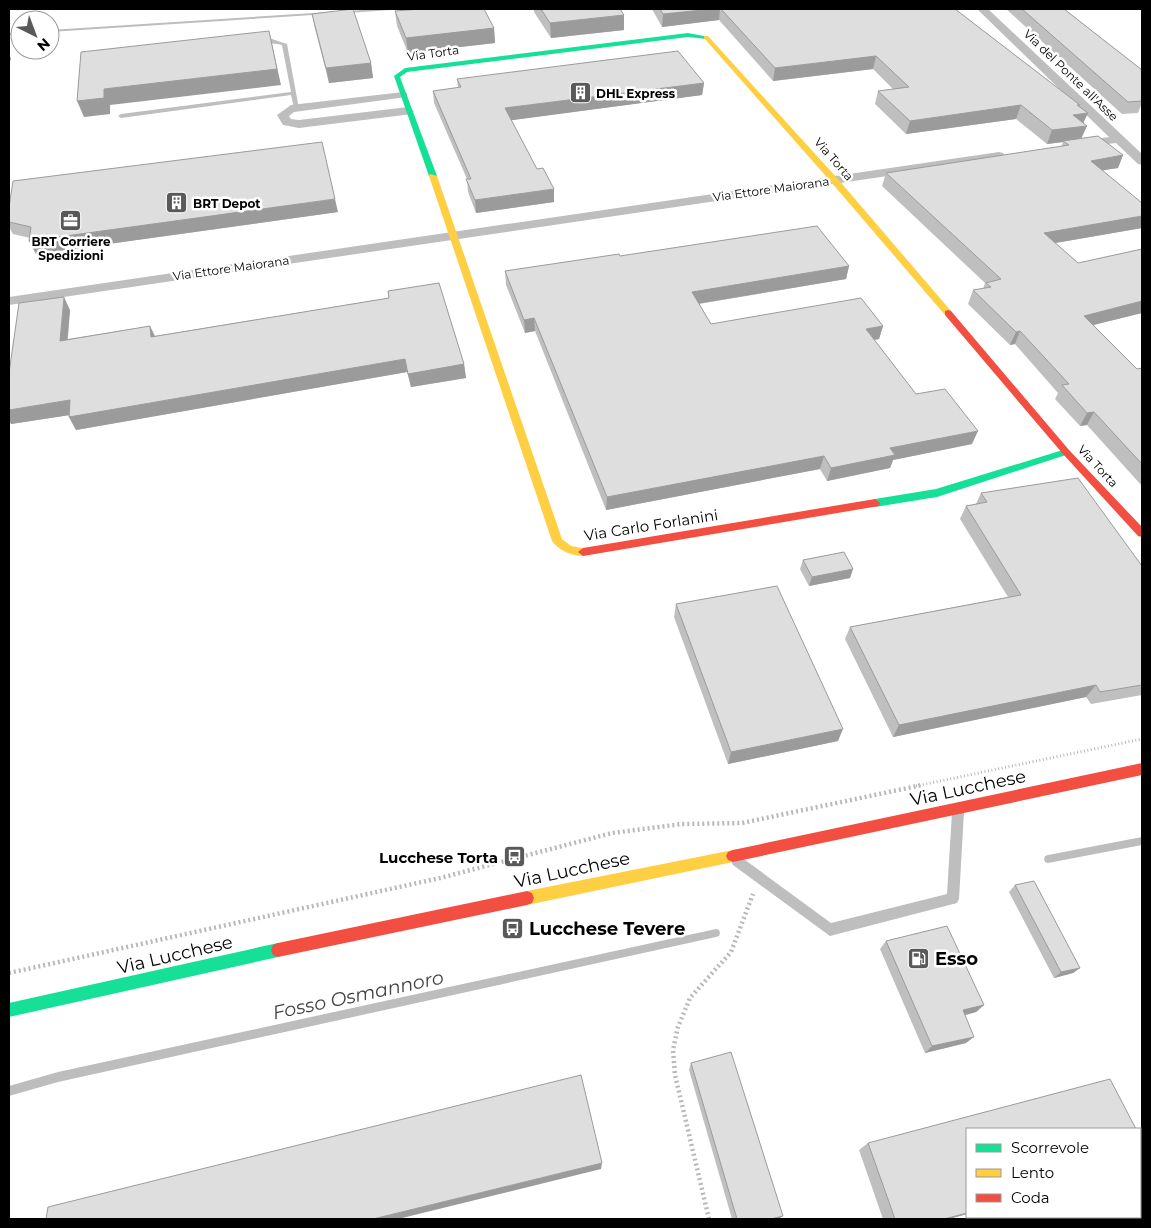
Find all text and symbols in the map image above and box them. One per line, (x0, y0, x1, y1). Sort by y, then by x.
north arrow (10, 10, 60, 60)
street label: Via del Ponte all'Asse (1021, 26, 1121, 124)
text: N (33, 34, 54, 55)
street label: Via Torta (406, 42, 460, 64)
building icon: DHL Express (568, 81, 592, 105)
place label: DHL Express (596, 86, 676, 101)
street label: Via Torta (811, 134, 857, 184)
street label: Via Ettore Maiorana (712, 173, 830, 205)
building icon: BRT Depot (165, 191, 189, 215)
place label: BRT Depot (193, 196, 261, 211)
office icon: BRT Corriere Spedizioni (59, 208, 83, 232)
place label: BRT Corriere Spedizioni (31, 234, 111, 263)
street label: Via Ettore Maiorana (172, 252, 290, 284)
street label: Via Torta (1075, 442, 1121, 490)
street label: Via Carlo Forlanini (583, 505, 719, 545)
street label: Via Lucchese (908, 765, 1028, 811)
bus stop icon: Lucchese Torta (502, 845, 526, 869)
street label: Via Lucchese (512, 847, 632, 893)
place label: Lucchese Torta (379, 848, 498, 867)
bus stop icon: Lucchese Tevere (501, 917, 525, 941)
place label: Lucchese Tevere (529, 918, 685, 940)
street label: Via Lucchese (115, 931, 235, 979)
fuel station icon: Esso (907, 947, 931, 971)
place label: Esso (935, 948, 978, 970)
water label: Fosso Osmannoro (270, 966, 446, 1024)
legend (966, 1128, 1141, 1218)
text: Scorrevole (1011, 1138, 1089, 1157)
text: Lento (1011, 1163, 1054, 1182)
text: Coda (1011, 1188, 1050, 1207)

